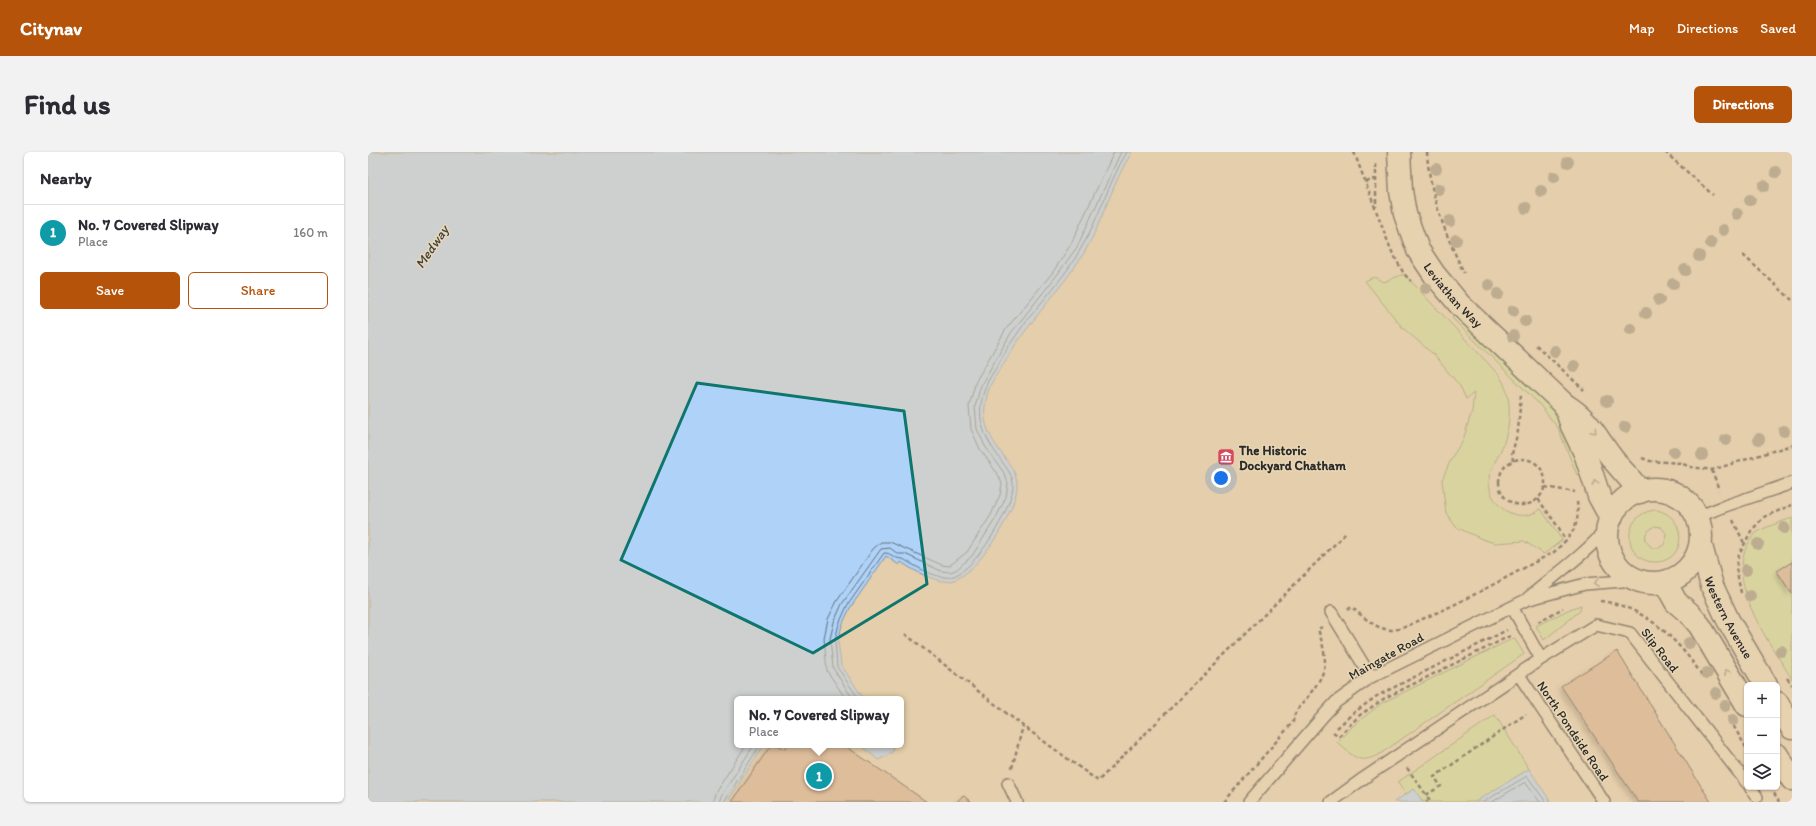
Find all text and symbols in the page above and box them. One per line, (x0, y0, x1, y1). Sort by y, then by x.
text: Citynav (20, 17, 82, 40)
text: Map (1629, 20, 1655, 37)
text: Directions (1677, 20, 1738, 37)
text: Saved (1760, 20, 1796, 37)
button: Directions (1694, 86, 1792, 123)
text: Find us (24, 87, 111, 121)
text: Nearby (40, 168, 92, 188)
text: No. 7 Covered Slipway (78, 216, 218, 234)
water label: Medway (411, 221, 453, 272)
text: 1 (50, 225, 56, 240)
text: 160 m (293, 225, 328, 240)
text: Place (78, 234, 108, 249)
street label: Leviathan Way (1421, 260, 1486, 330)
button: Save (40, 272, 180, 309)
button: Share (188, 272, 328, 309)
one-way arrow (1589, 426, 1596, 433)
place label: The Historic Dockyard Chatham (1238, 443, 1346, 474)
museum icon: The Historic Dockyard Chatham (1216, 447, 1236, 467)
your location (1211, 468, 1231, 488)
one-way arrow (1592, 479, 1600, 486)
street label: Western Avenue (1702, 575, 1756, 661)
one-way arrow (1593, 578, 1599, 587)
street label: Slip Road (1638, 625, 1682, 675)
street label: Maingate Road (1346, 629, 1426, 683)
one-way arrow (1724, 669, 1731, 676)
street label: North Pondside Road (1534, 678, 1612, 784)
map controls (1744, 682, 1780, 790)
button: + (1744, 682, 1780, 718)
popup (734, 696, 904, 748)
text: No. 7 Covered Slipway (749, 706, 889, 724)
button: − (1744, 718, 1780, 754)
text: Place (749, 724, 779, 739)
button: layers (1744, 754, 1780, 790)
pin: 1 (806, 761, 832, 791)

